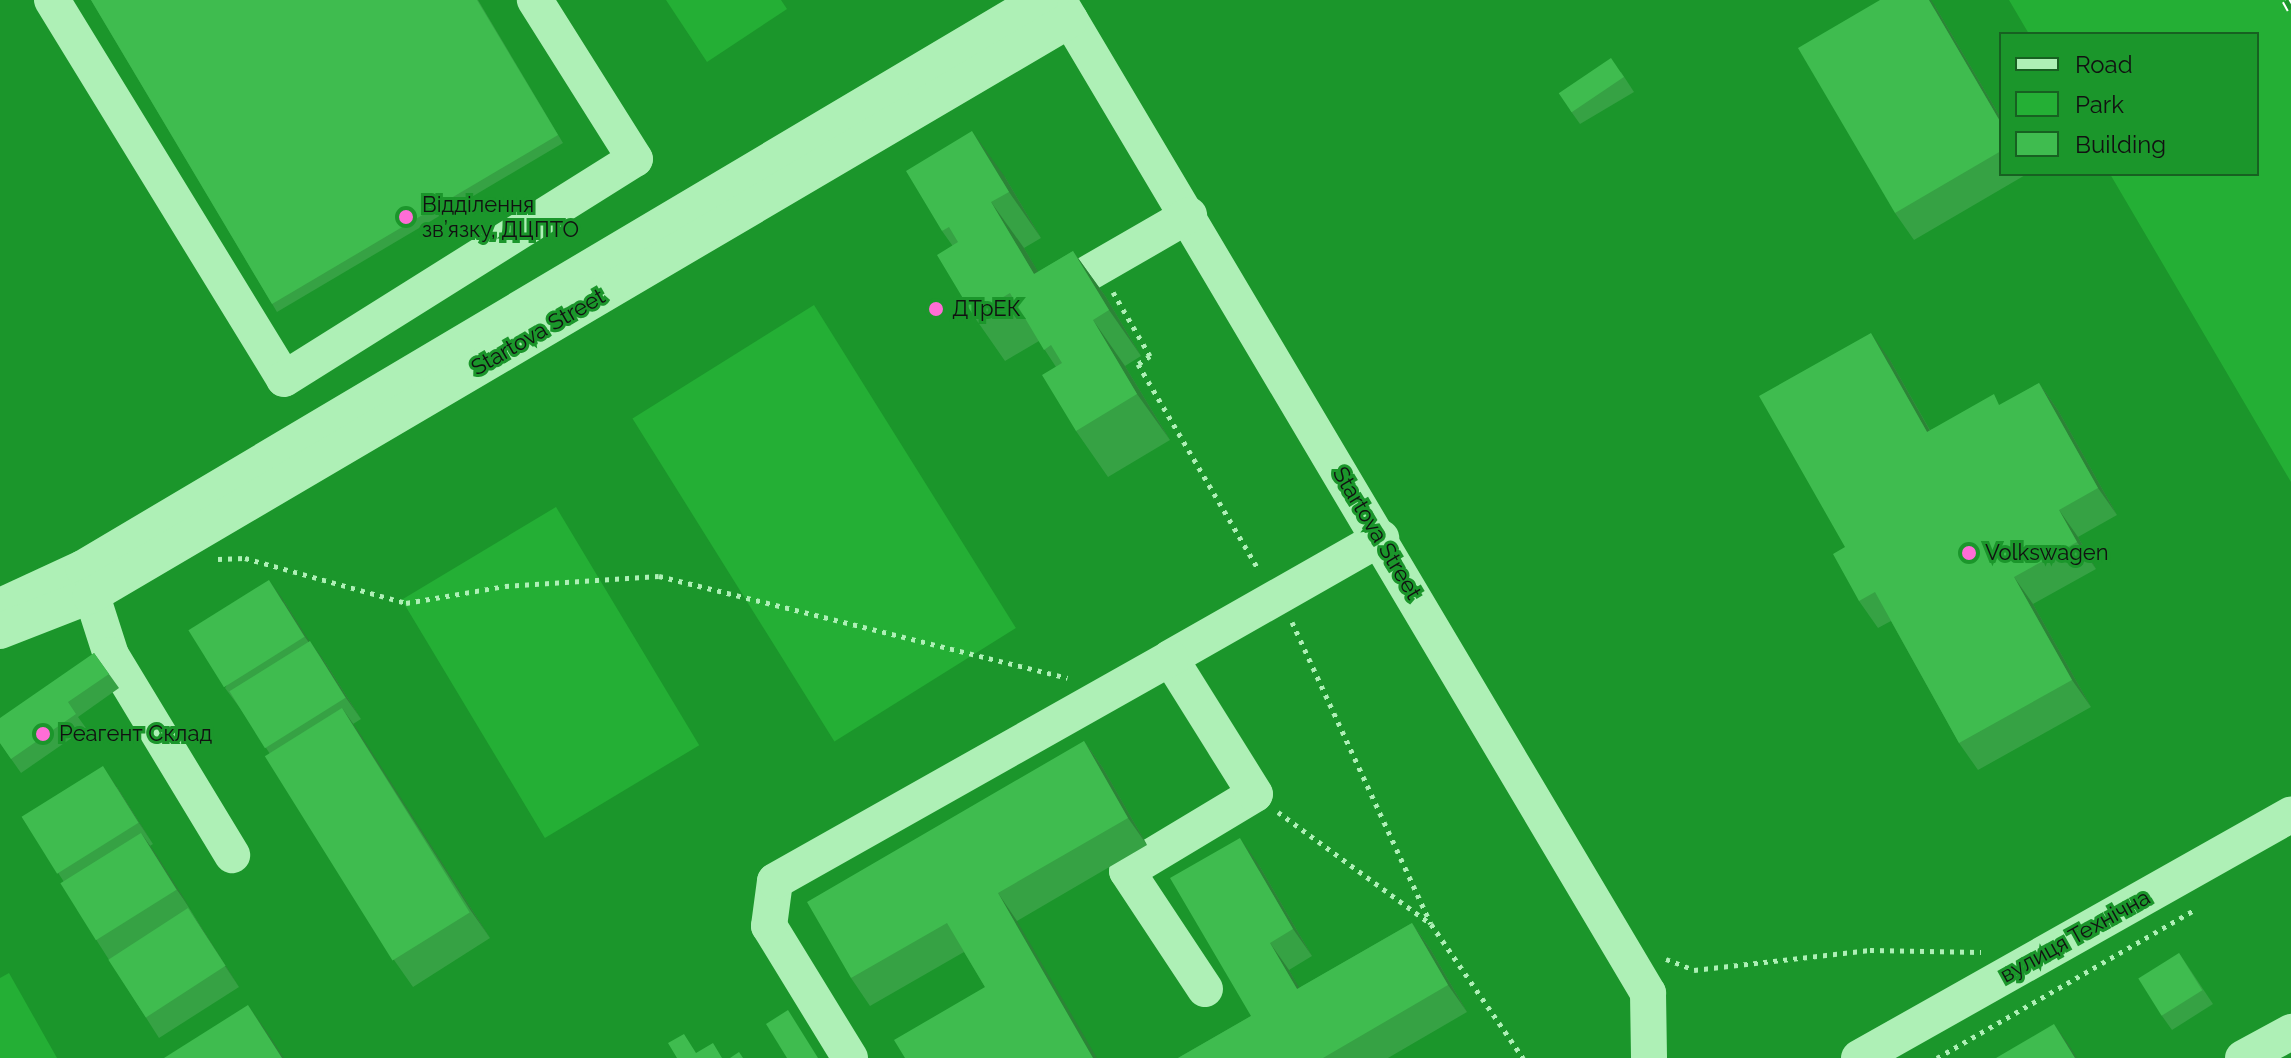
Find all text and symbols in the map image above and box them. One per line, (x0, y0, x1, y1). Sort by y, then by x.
legend (1999, 32, 2259, 176)
text: Road (2075, 50, 2133, 79)
text: Park (2075, 90, 2124, 119)
text: Building (2075, 130, 2166, 159)
place label: Відділення зв’язку, ДЦПТО (422, 191, 579, 242)
marker: Відділення зв’язку, ДЦПТО (397, 208, 415, 226)
street label: Startova Street (466, 283, 610, 381)
place label: ДТрЕК (952, 296, 1021, 322)
marker: ДТрЕК (927, 300, 945, 318)
street label: Startova Street (1327, 462, 1427, 604)
place label: Volkswagen (1985, 540, 2109, 566)
marker: Volkswagen (1960, 544, 1978, 562)
place label: Реагент Склад (59, 721, 212, 747)
marker: Реагент Склад (34, 725, 52, 743)
street label: вулиця Технічна (1995, 884, 2155, 988)

